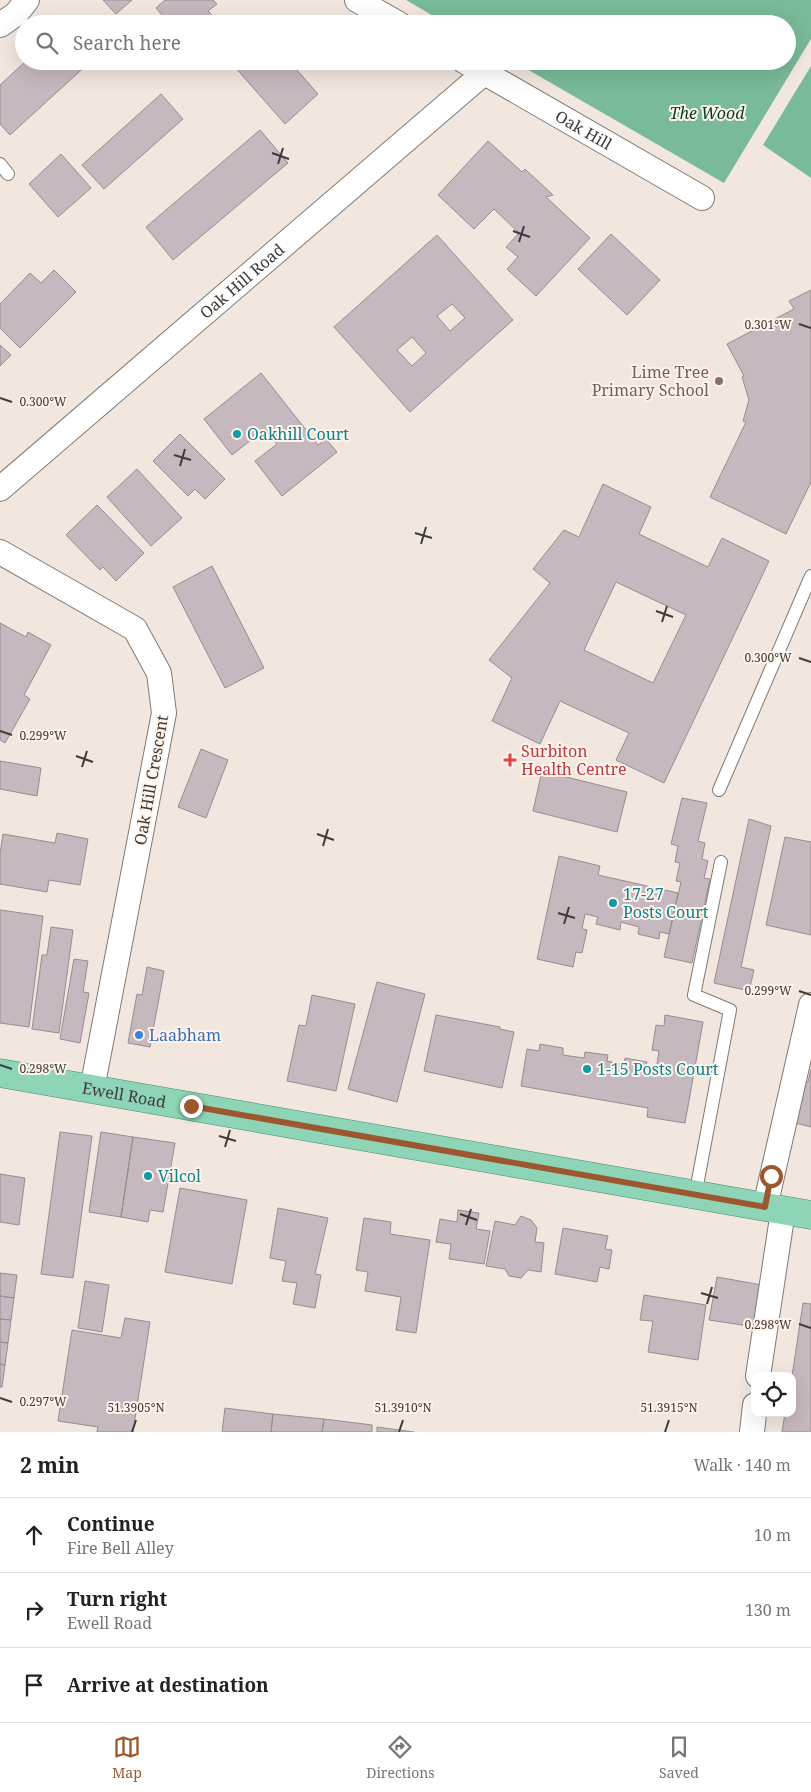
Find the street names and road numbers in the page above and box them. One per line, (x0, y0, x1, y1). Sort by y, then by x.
street label: Oak Hill (551, 105, 616, 155)
street label: Oak Hill Road (195, 238, 289, 324)
street label: Oak Hill Crescent (129, 713, 173, 847)
street label: Ewell Road (80, 1077, 168, 1113)

